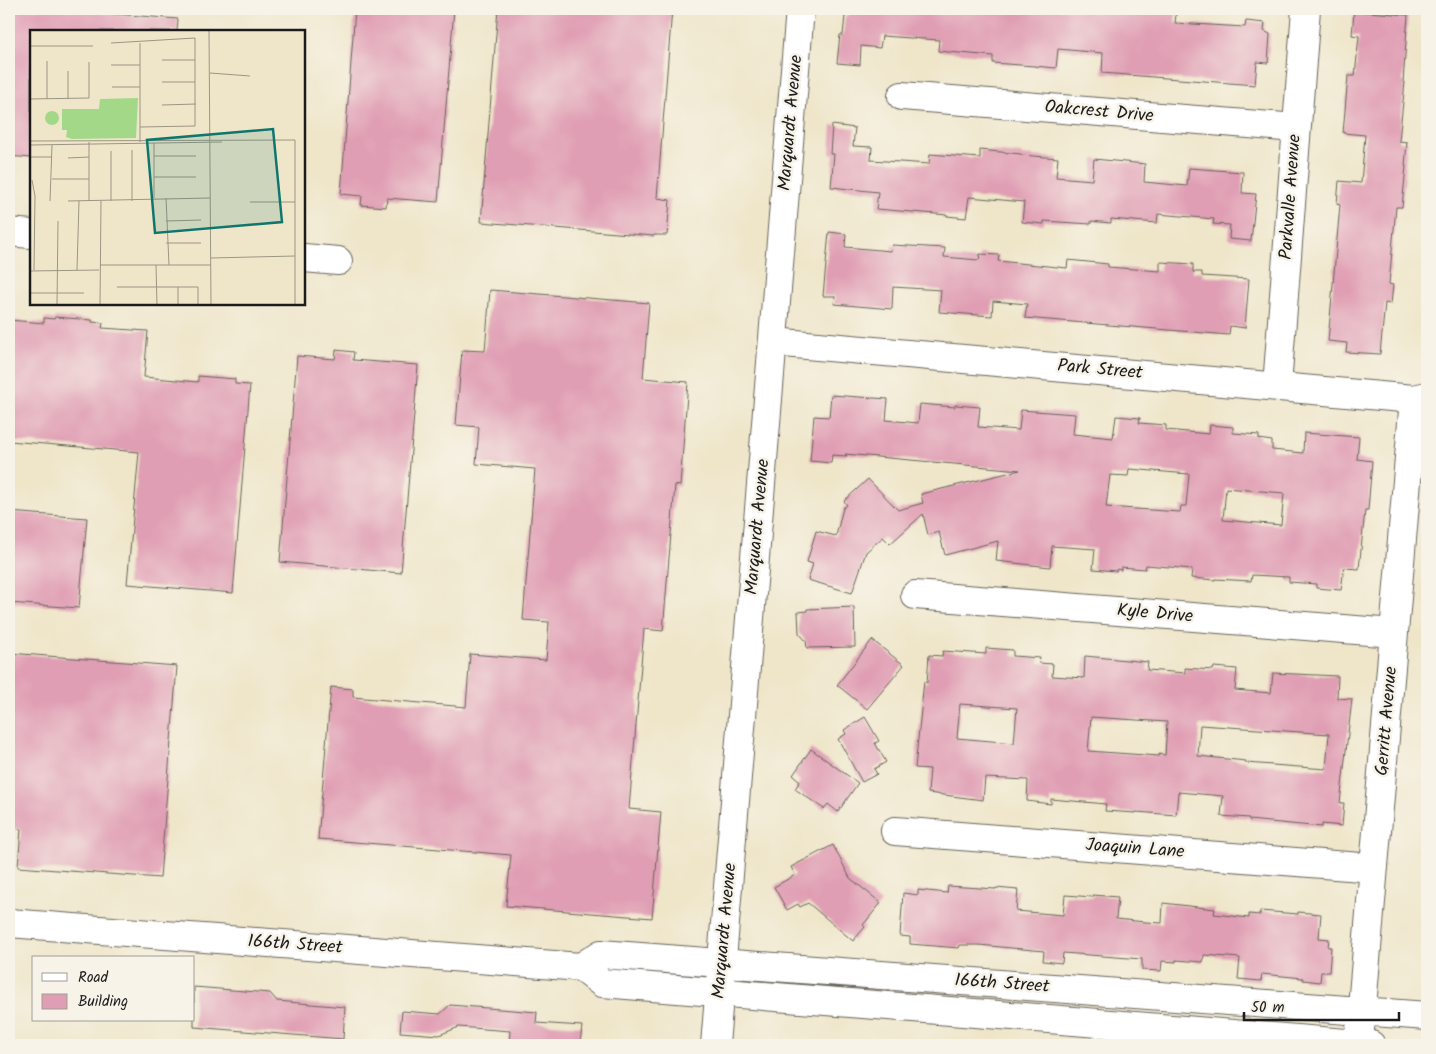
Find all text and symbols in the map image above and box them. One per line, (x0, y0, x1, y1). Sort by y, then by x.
inset map (30, 30, 305, 305)
street label: Marquardt Avenue (771, 54, 811, 192)
street label: Oakcrest Drive (1043, 93, 1155, 131)
street label: Parkvalle Avenue (1272, 133, 1310, 261)
street label: Park Street (1056, 352, 1145, 388)
street label: Marquardt Avenue (738, 458, 778, 596)
street label: Kyle Drive (1116, 596, 1194, 632)
street label: Gerritt Avenue (1368, 665, 1406, 777)
street label: Joaquin Lane (1084, 831, 1186, 867)
street label: Marquardt Avenue (705, 862, 745, 1000)
street label: 166th Street (247, 927, 344, 963)
legend (32, 956, 195, 1022)
text: Road (78, 966, 109, 990)
street label: 166th Street (954, 966, 1051, 1002)
scale bar (1244, 989, 1398, 1021)
text: Building (78, 990, 128, 1014)
text: 50 m (1251, 996, 1285, 1020)

